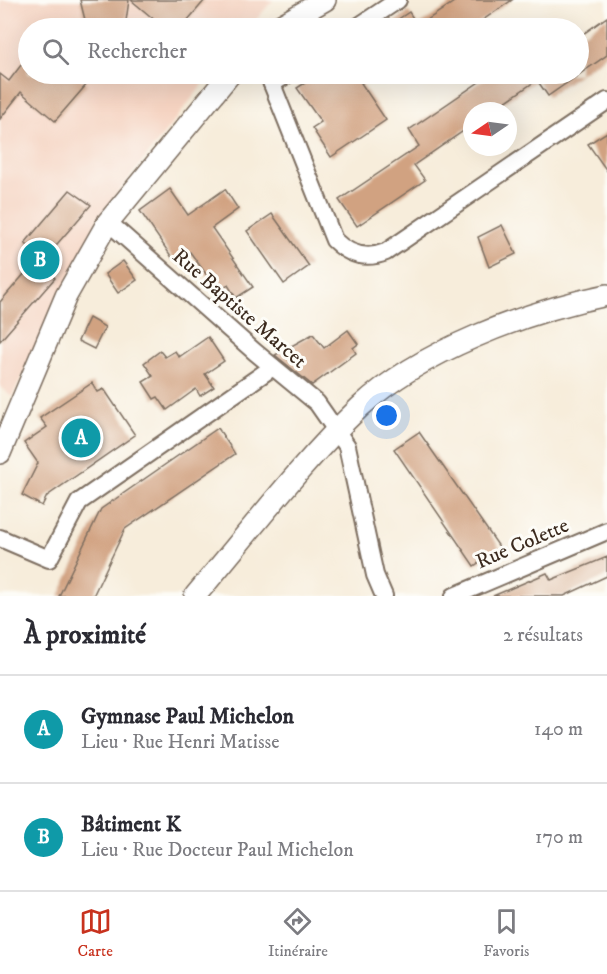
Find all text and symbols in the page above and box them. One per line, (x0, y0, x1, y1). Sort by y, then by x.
search box (18, 18, 589, 84)
icon: search (39, 35, 72, 68)
text: Rechercher (87, 38, 187, 65)
north arrow (463, 102, 517, 156)
pin: B (20, 238, 60, 282)
street label: Rue Baptiste Marcet (167, 243, 312, 374)
your location (372, 401, 401, 430)
pin: A (62, 416, 100, 460)
street label: Rue Colette (472, 513, 573, 575)
text: À proximité (24, 619, 146, 652)
text: 2 résultats (503, 623, 583, 648)
text: Gymnase Paul Michelon (81, 703, 294, 730)
text: A (37, 717, 50, 742)
text: 140 m (534, 717, 583, 742)
text: Lieu · Rue Henri Matisse (81, 730, 280, 755)
text: Bâtiment K (81, 811, 181, 838)
text: B (37, 825, 50, 850)
text: 170 m (535, 825, 583, 850)
text: Lieu · Rue Docteur Paul Michelon (81, 838, 354, 863)
tab: Carte (78, 905, 113, 961)
tab: Itinéraire (268, 905, 328, 961)
tab: Favoris (483, 905, 529, 961)

